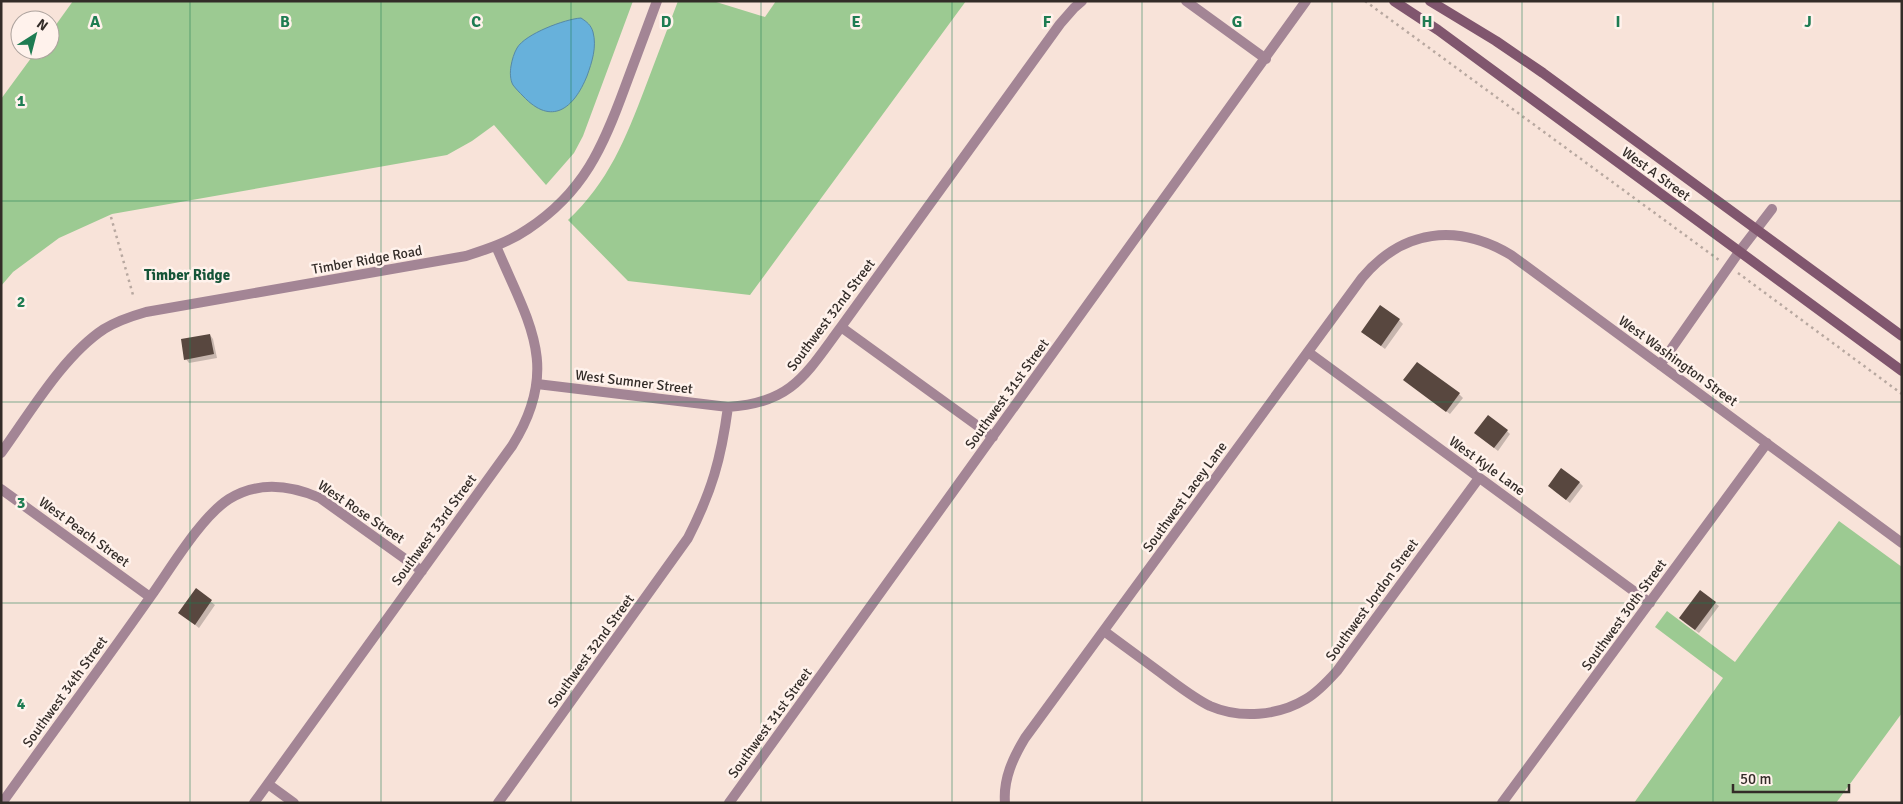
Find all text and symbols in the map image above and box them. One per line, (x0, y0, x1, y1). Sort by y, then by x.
north arrow (10, 10, 60, 60)
text: A (90, 12, 101, 32)
text: B (280, 12, 290, 32)
text: C (471, 12, 481, 32)
text: D (661, 12, 672, 32)
text: E (851, 12, 861, 32)
text: F (1043, 12, 1052, 32)
text: G (1232, 12, 1242, 32)
text: H (1422, 12, 1432, 32)
text: I (1615, 12, 1621, 32)
text: J (1804, 12, 1812, 32)
text: N (33, 15, 51, 35)
text: 1 (17, 91, 26, 111)
street label: West A Street (1618, 143, 1694, 205)
street label: Timber Ridge Road (311, 242, 423, 278)
street label: Southwest 32nd Street (783, 256, 879, 374)
district label: Timber Ridge (144, 266, 230, 284)
text: 2 (17, 292, 25, 312)
street label: West Washington Street (1615, 312, 1741, 410)
street label: Southwest 31st Street (961, 336, 1053, 452)
street label: West Sumner Street (574, 366, 694, 398)
street label: West Kyle Lane (1446, 433, 1528, 499)
street label: Southwest Lacey Lane (1139, 439, 1231, 555)
street label: Southwest 33rd Street (388, 471, 480, 589)
street label: West Rose Street (315, 477, 408, 547)
text: 3 (17, 493, 25, 513)
street label: West Peach Street (35, 493, 133, 571)
street label: Southwest Jordon Street (1322, 536, 1422, 664)
street label: Southwest 30th Street (1578, 556, 1670, 674)
street label: Southwest 32nd Street (544, 591, 638, 711)
street label: Southwest 34th Street (19, 633, 111, 751)
street label: Southwest 31st Street (724, 665, 816, 781)
scale bar (1733, 762, 1849, 794)
text: 50 m (1740, 770, 1771, 788)

